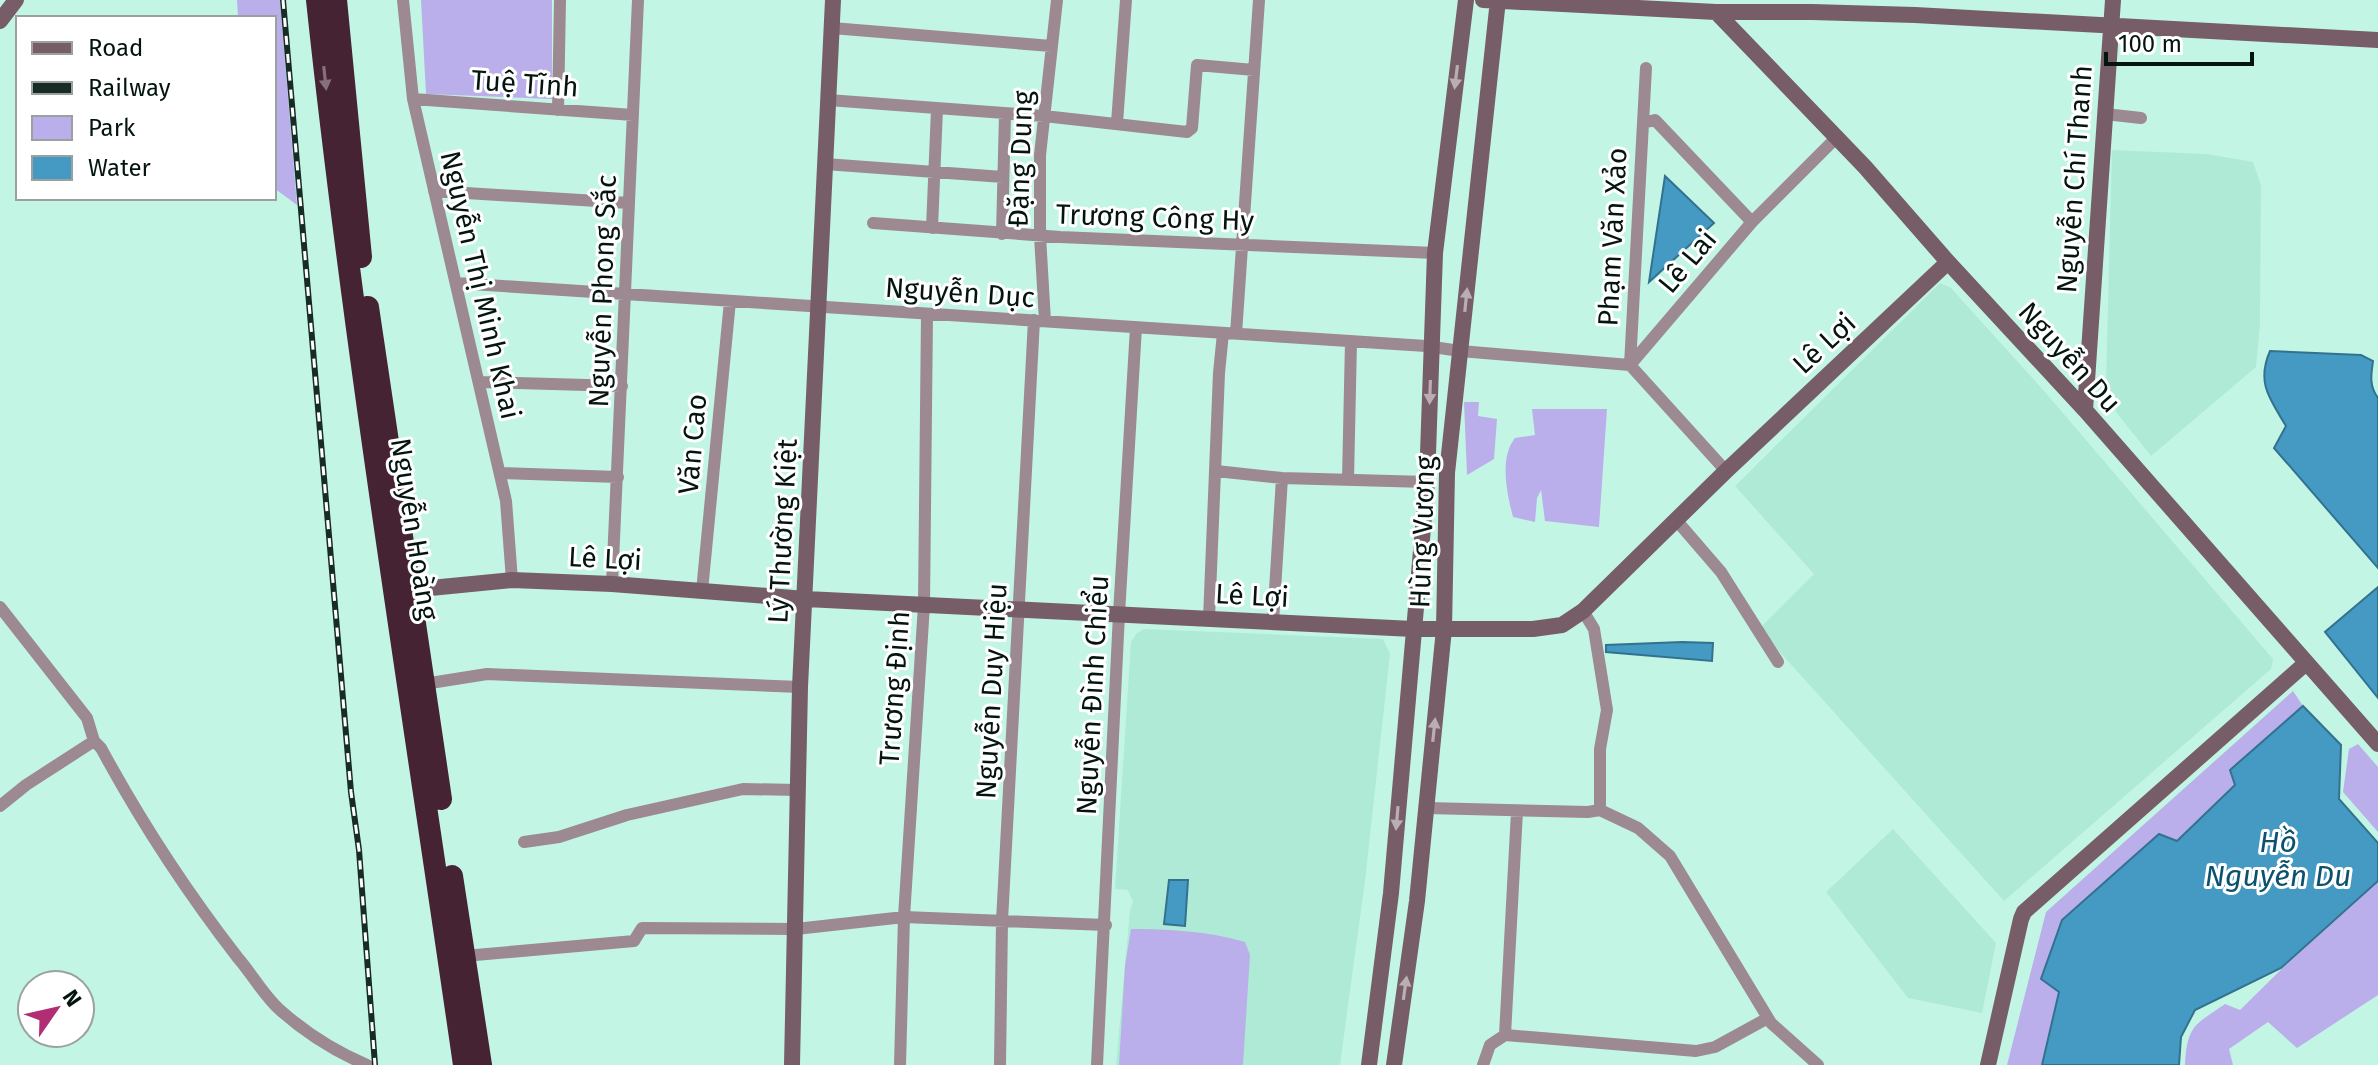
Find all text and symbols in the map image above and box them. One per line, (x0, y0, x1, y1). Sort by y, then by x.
legend (16, 16, 276, 200)
scale bar (2106, 16, 2252, 66)
text: 100 m (2118, 30, 2182, 58)
text: Road (88, 34, 143, 62)
street label: Tuệ Tĩnh (470, 63, 580, 104)
street label: Nguyễn Chí Thanh (2050, 64, 2099, 294)
one-way arrow (319, 65, 332, 90)
one-way arrow (1450, 65, 1463, 90)
text: Railway (88, 74, 171, 102)
street label: Đặng Dung (1002, 90, 1039, 228)
text: Park (88, 114, 136, 142)
street label: Phạm Văn Xảo (1591, 147, 1634, 327)
street label: Nguyễn Thị Minh Khai (434, 148, 527, 423)
text: Water (88, 154, 152, 182)
street label: Nguyễn Phong Sắc (582, 174, 623, 408)
street label: Trương Công Hy (1055, 198, 1255, 237)
street label: Lê Lai (1651, 223, 1723, 300)
street label: Nguyễn Dục (884, 271, 1036, 314)
one-way arrow (1459, 287, 1472, 312)
street label: Nguyễn Du (2012, 295, 2128, 419)
street label: Lê Lợi (1786, 306, 1863, 381)
one-way arrow (1424, 380, 1437, 405)
street label: Văn Cao (672, 393, 713, 496)
street label: Nguyễn Hoàng (384, 436, 445, 623)
street label: Lý Thường Kiệt (761, 437, 804, 624)
street label: Hùng Vương (1403, 455, 1442, 609)
street label: Lê Lợi (567, 540, 643, 577)
street label: Nguyễn Đình Chiểu (1069, 574, 1115, 816)
street label: Lê Lợi (1214, 577, 1290, 614)
street label: Nguyễn Duy Hiệu (969, 582, 1014, 800)
street label: Trương Định (873, 610, 916, 766)
one-way arrow (1428, 717, 1441, 742)
one-way arrow (1390, 806, 1403, 831)
water label: Hồ Nguyễn Du (2205, 824, 2351, 894)
north arrow (16, 969, 96, 1049)
one-way arrow (1399, 975, 1412, 1000)
text: N (57, 984, 87, 1012)

